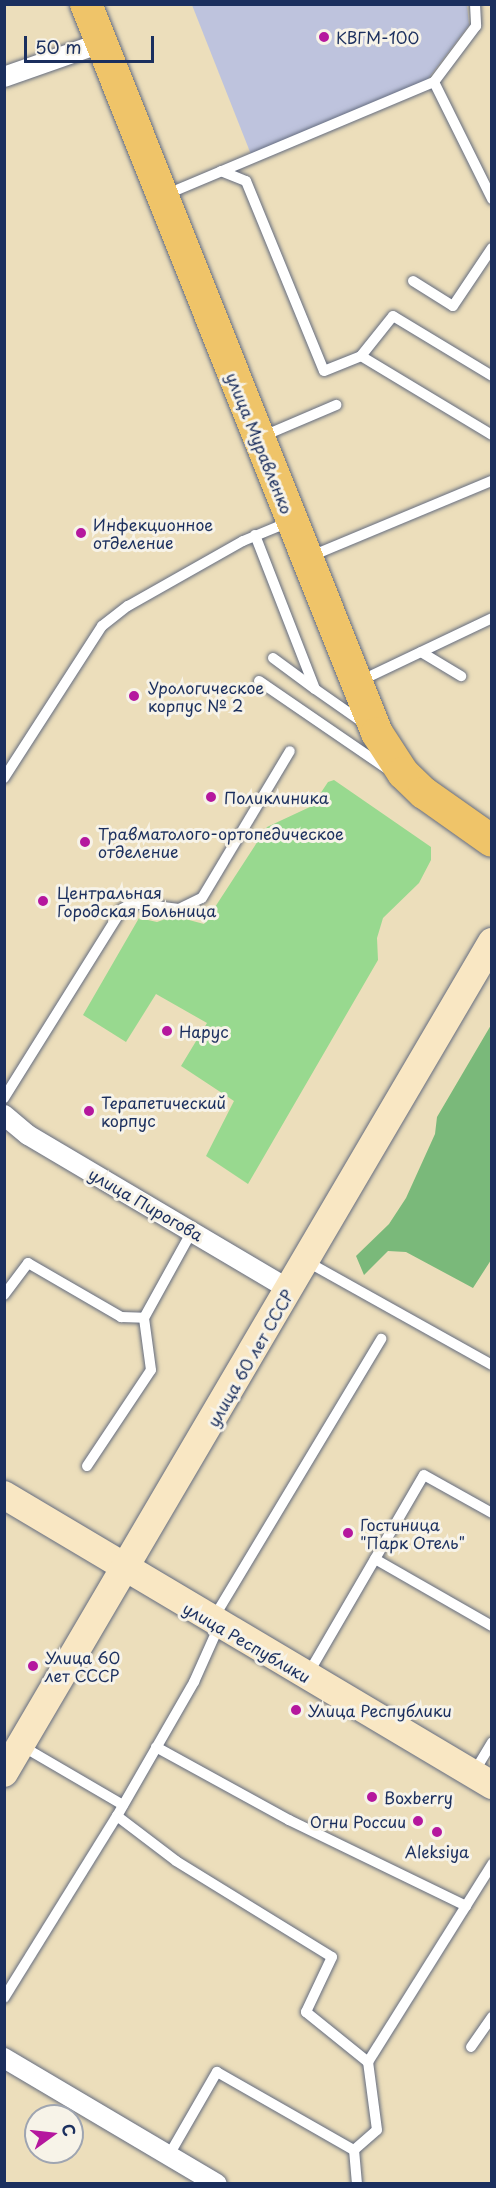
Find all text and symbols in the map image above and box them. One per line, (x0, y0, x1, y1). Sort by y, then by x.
scale bar (27, 24, 158, 62)
place label: КВГМ-100 (336, 27, 419, 47)
marker: КВГМ-100 (317, 30, 331, 44)
text: 50 m (35, 33, 82, 60)
street label: улица Муравленко (223, 369, 297, 517)
place label: Инфекционное отделение (93, 514, 213, 552)
marker: Инфекционное отделение (74, 526, 88, 540)
place label: Урологическое корпус № 2 (148, 677, 264, 715)
marker: Урологическое корпус № 2 (125, 687, 143, 705)
place label: Поликлиника (224, 787, 329, 807)
marker: Поликлиника (202, 788, 220, 806)
place label: Травматолого-ортопедическое отделение (98, 823, 344, 861)
marker: Травматолого-ортопедическое отделение (76, 833, 94, 851)
place label: Центральная Городская Больница (57, 882, 217, 920)
marker: Центральная Городская Больница (34, 892, 52, 910)
place label: Нарус (179, 1021, 229, 1041)
marker: Нарус (160, 1024, 174, 1038)
place label: Терапетический корпус (101, 1092, 226, 1130)
marker: Терапетический корпус (82, 1104, 96, 1118)
street label: улица Пирогова (85, 1163, 207, 1245)
street label: улица 60 лет СССР (203, 1286, 297, 1430)
place label: Гостиница "Парк Отель" (360, 1514, 466, 1552)
marker: Гостиница "Парк Отель" (341, 1526, 355, 1540)
street label: улица Республики (179, 1597, 315, 1687)
place label: Улица 60 лет СССР (45, 1647, 121, 1685)
marker: Улица 60 лет СССР (26, 1659, 40, 1673)
place label: Улица Республики (308, 1700, 453, 1720)
marker: Улица Республики (289, 1703, 303, 1717)
place label: Boxberry (384, 1787, 453, 1807)
marker: Boxberry (365, 1790, 379, 1804)
place label: Огни России (309, 1811, 406, 1831)
marker: Огни России (411, 1814, 425, 1828)
marker: Aleksiya (430, 1825, 444, 1839)
place label: Aleksiya (405, 1841, 469, 1861)
north arrow (24, 2104, 84, 2164)
text: С (56, 2121, 83, 2139)

